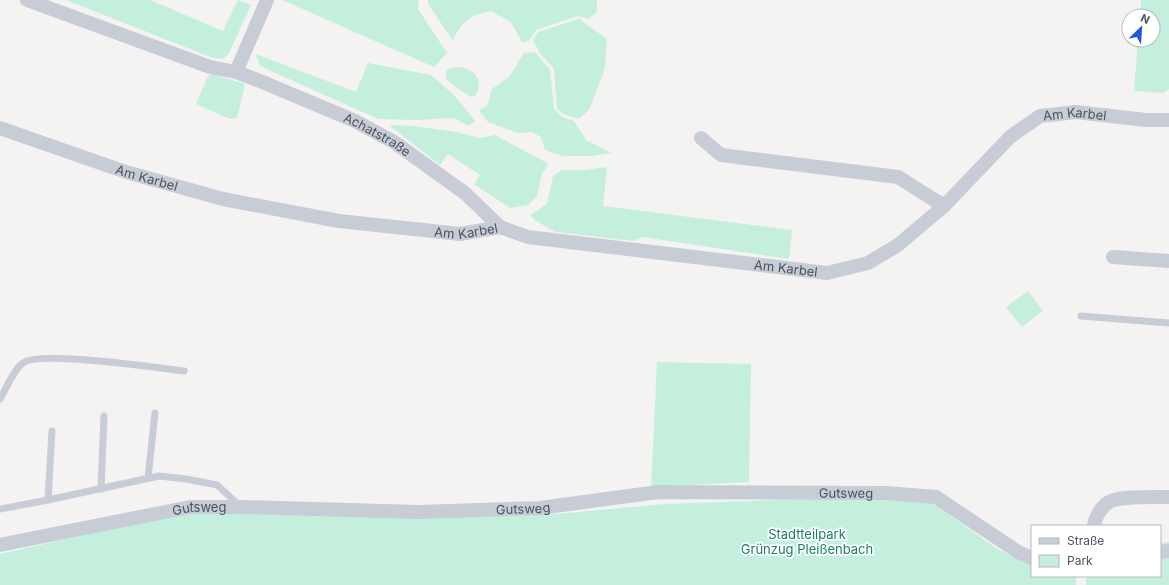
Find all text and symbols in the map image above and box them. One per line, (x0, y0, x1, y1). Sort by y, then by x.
north arrow (1121, 8, 1161, 48)
text: N (1138, 11, 1152, 27)
street label: Am Karbel (1042, 104, 1107, 124)
street label: Achatstraße (341, 109, 414, 160)
street label: Am Karbel (114, 161, 180, 194)
street label: Am Karbel (433, 220, 499, 242)
street label: Am Karbel (753, 256, 819, 280)
street label: Gutsweg (819, 485, 873, 501)
street label: Gutsweg (171, 499, 226, 518)
street label: Gutsweg (496, 499, 551, 517)
legend (1031, 525, 1161, 577)
park label: Stadtteilpark Grünzug Pleißenbach (741, 526, 873, 557)
text: Straße (1067, 533, 1104, 548)
text: Park (1067, 553, 1093, 568)

